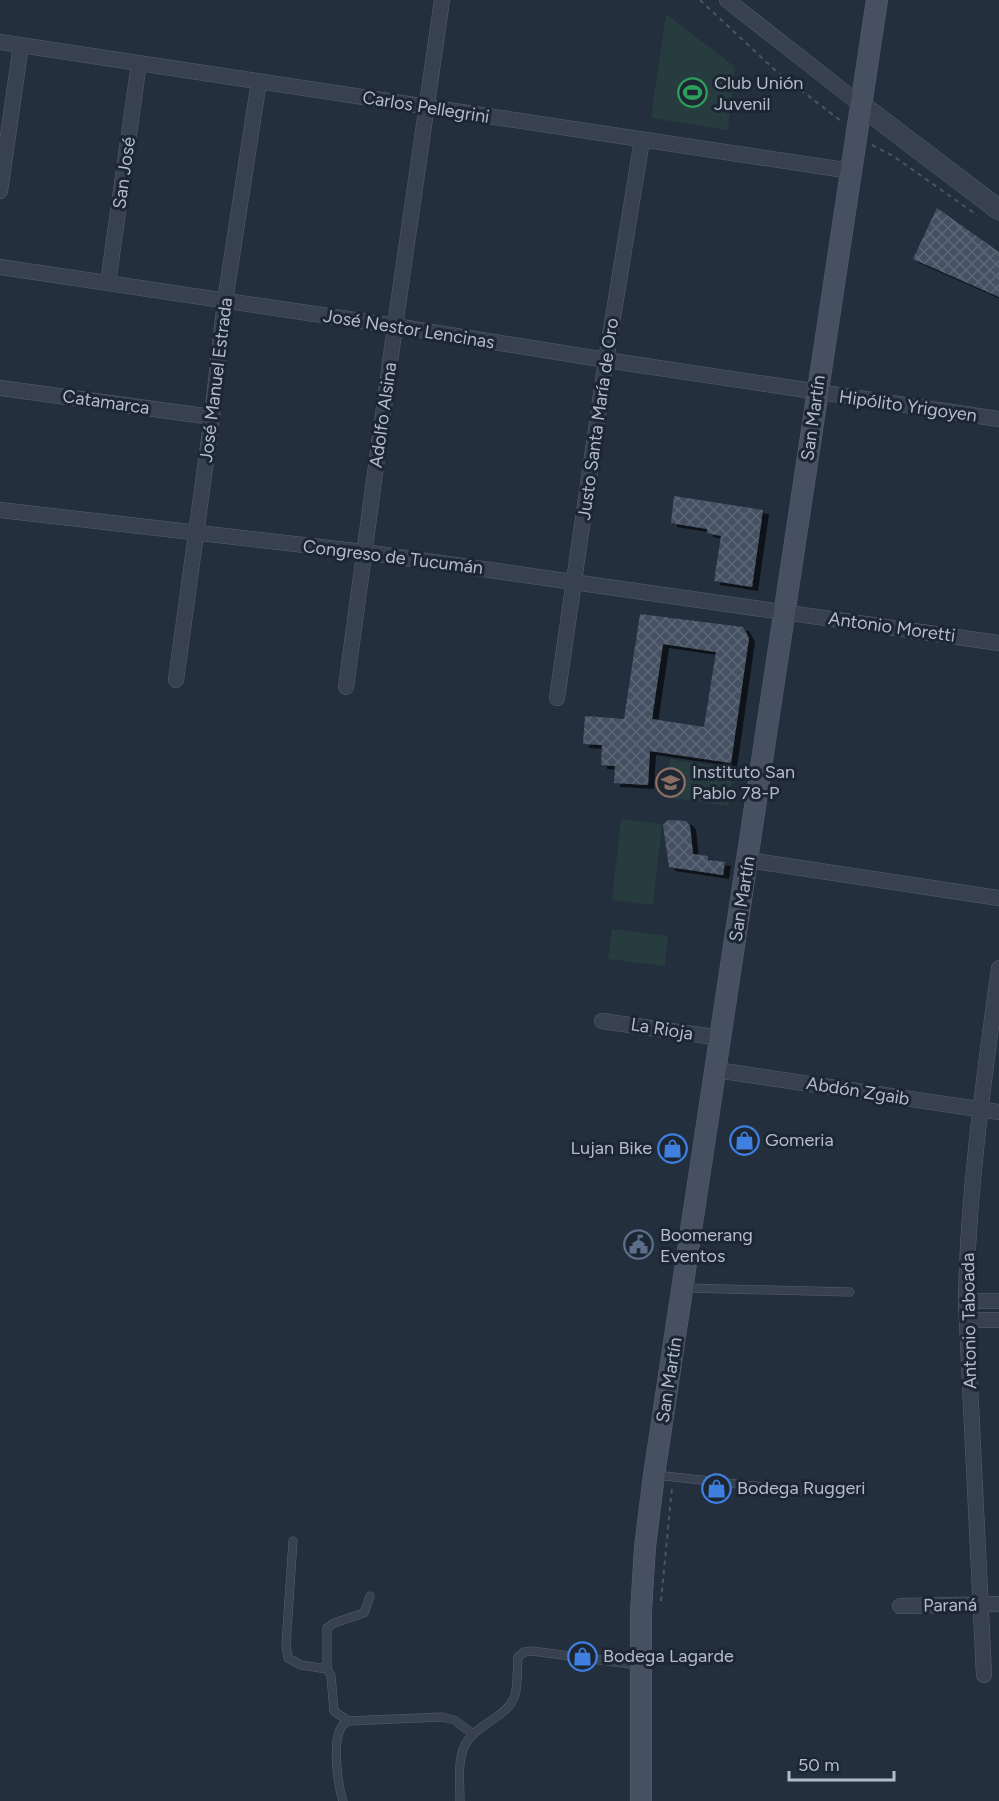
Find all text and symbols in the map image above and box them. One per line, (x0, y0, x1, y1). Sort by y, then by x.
place label: Club Unión Juvenil (714, 72, 803, 115)
sports icon: Club Unión Juvenil (677, 77, 709, 109)
street label: Carlos Pellegrini (361, 86, 491, 128)
street label: San José (108, 135, 140, 211)
street label: José Manuel Estrada (195, 296, 237, 464)
street label: José Nestor Lencinas (322, 305, 496, 353)
street label: Justo Santa María de Oro (573, 317, 623, 521)
street label: Adolfo Alsina (365, 361, 401, 469)
street label: San Martín (796, 374, 830, 462)
street label: Catamarca (61, 385, 151, 419)
street label: Hipólito Yrigoyen (838, 385, 978, 427)
street label: Congreso de Tucumán (302, 535, 484, 579)
street label: Antonio Moretti (827, 607, 957, 647)
place label: Instituto San Pablo 78-P (692, 761, 795, 804)
school or university icon: Instituto San Pablo 78-P (655, 766, 687, 798)
street label: San Martín (724, 855, 760, 943)
street label: La Rioja (629, 1013, 695, 1045)
street label: Abdón Zgaib (805, 1072, 911, 1110)
shop icon: Gomeria (728, 1124, 760, 1156)
place label: Gomeria (765, 1129, 834, 1151)
shop icon: Lujan Bike (657, 1132, 689, 1164)
place label: Lujan Bike (571, 1137, 652, 1159)
place label: Boomerang Eventos (660, 1224, 753, 1267)
public building icon: Boomerang Eventos (623, 1229, 655, 1261)
street label: Antonio Taboada (957, 1253, 981, 1389)
street label: San Martín (651, 1336, 687, 1424)
shop icon: Bodega Ruggeri (700, 1472, 732, 1504)
place label: Bodega Ruggeri (737, 1477, 866, 1499)
street label: Paraná (923, 1594, 977, 1616)
shop icon: Bodega Lagarde (566, 1640, 598, 1672)
place label: Bodega Lagarde (603, 1645, 734, 1667)
scale bar (789, 1744, 894, 1782)
text: 50 m (798, 1754, 840, 1776)

